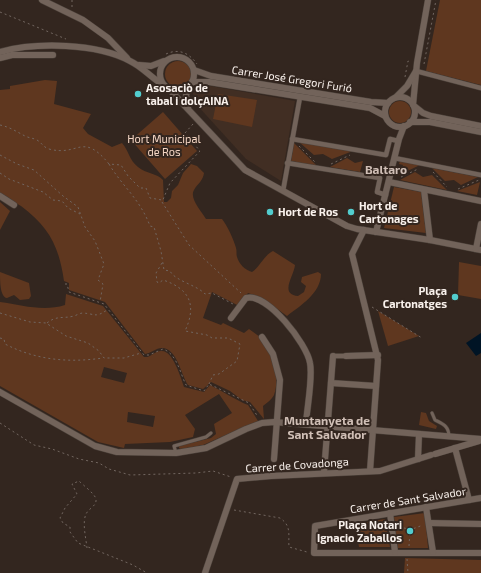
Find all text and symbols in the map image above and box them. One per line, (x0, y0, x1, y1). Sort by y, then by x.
street label: Carrer José Gregori Furió (231, 63, 353, 94)
place label: Asosaciò de tabal i dolçAINA (146, 81, 229, 108)
marker: Asosaciò de tabal i dolçAINA (133, 89, 143, 99)
park label: Hort Municipal de Ros (127, 132, 201, 158)
district label: Baltaro (365, 162, 407, 176)
place label: Hort de Cartonages (359, 199, 419, 225)
place label: Hort de Ros (278, 205, 338, 218)
marker: Hort de Ros (265, 207, 275, 217)
marker: Hort de Cartonages (346, 207, 356, 217)
place label: Plaça Cartonatges (383, 284, 447, 310)
marker: Plaça Cartonatges (450, 292, 460, 302)
district label: Muntanyeta de Sant Salvador (284, 413, 370, 441)
street label: Carrer de Covadonga (245, 454, 349, 475)
street label: Carrer de Sant Salvador (349, 484, 468, 515)
place label: Plaça Notari Ignacio Zaballos (317, 518, 402, 544)
marker: Plaça Notari Ignacio Zaballos (405, 526, 415, 536)

